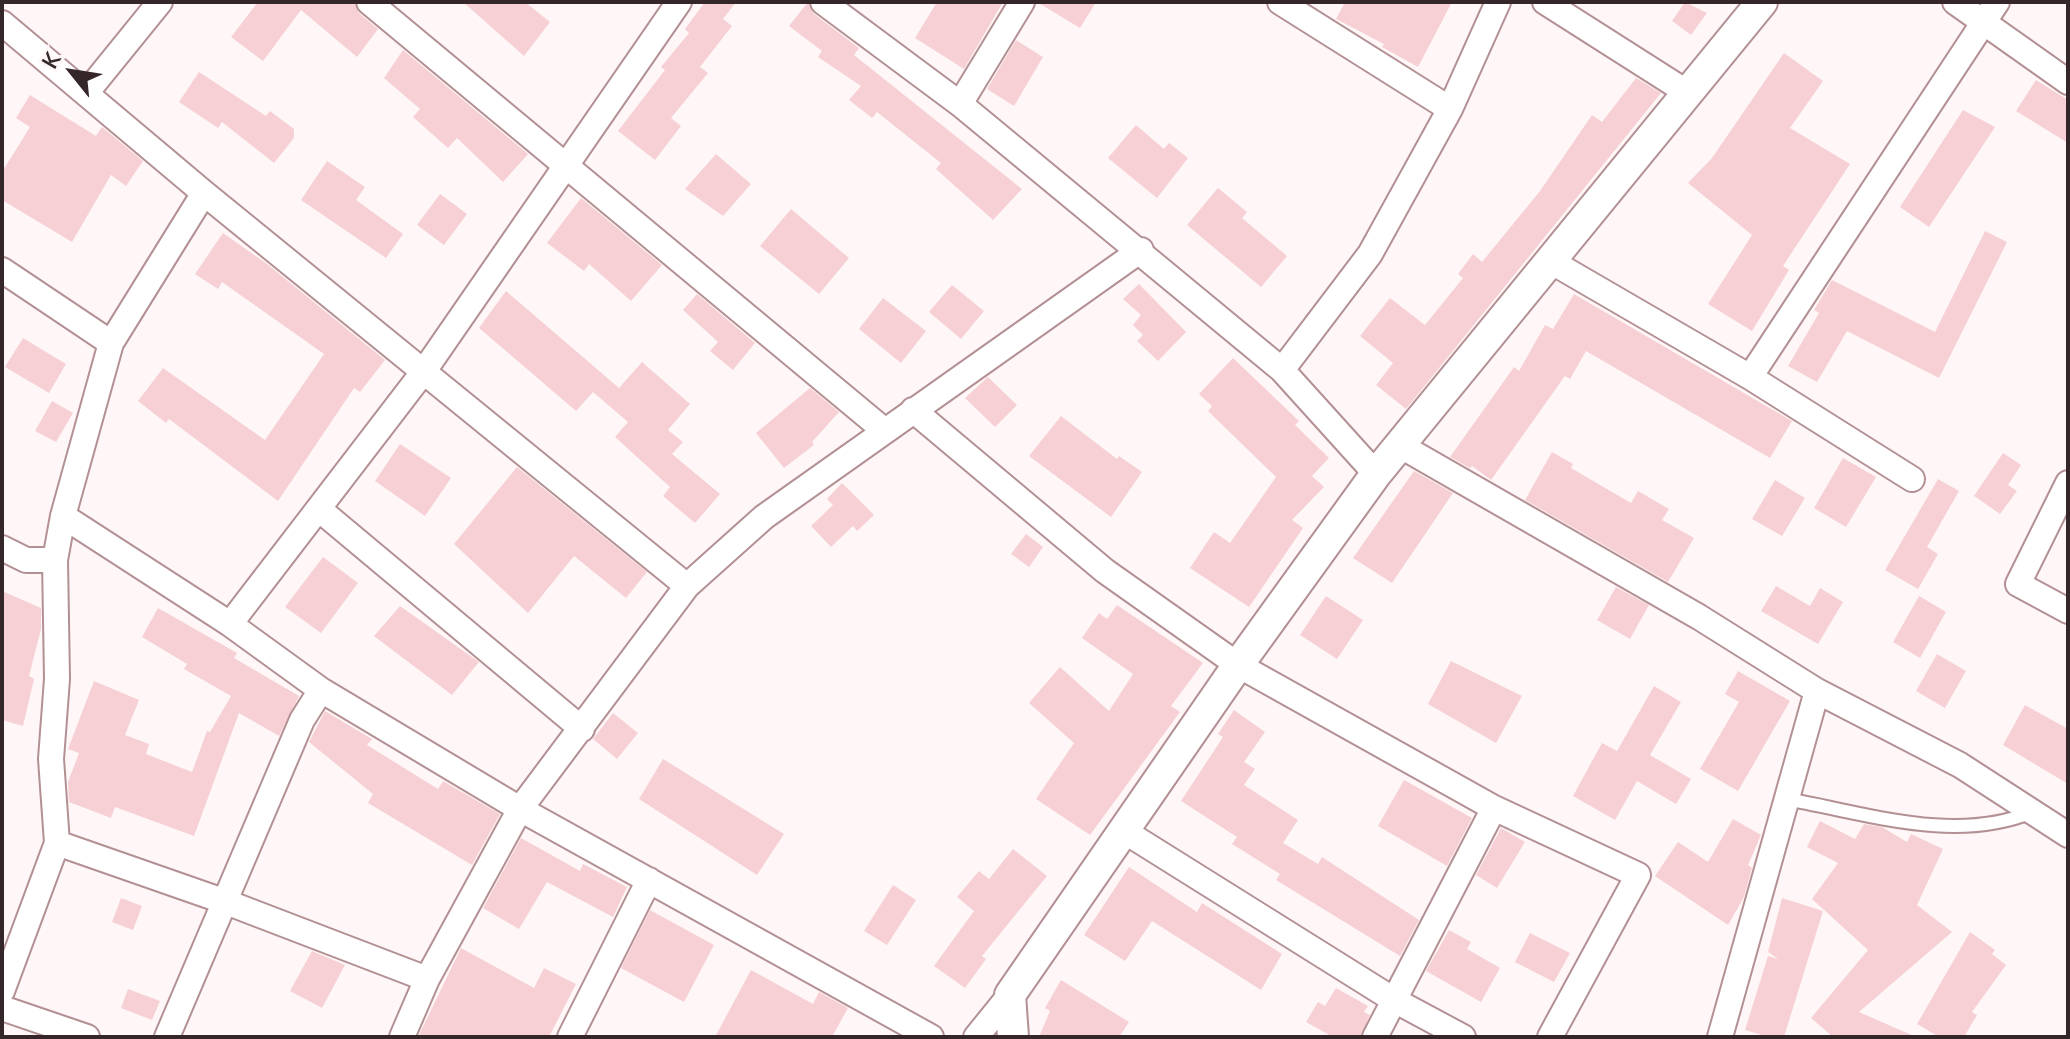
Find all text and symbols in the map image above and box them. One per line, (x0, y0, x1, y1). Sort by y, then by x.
north arrow (32, 32, 112, 112)
text: K (35, 46, 68, 74)

